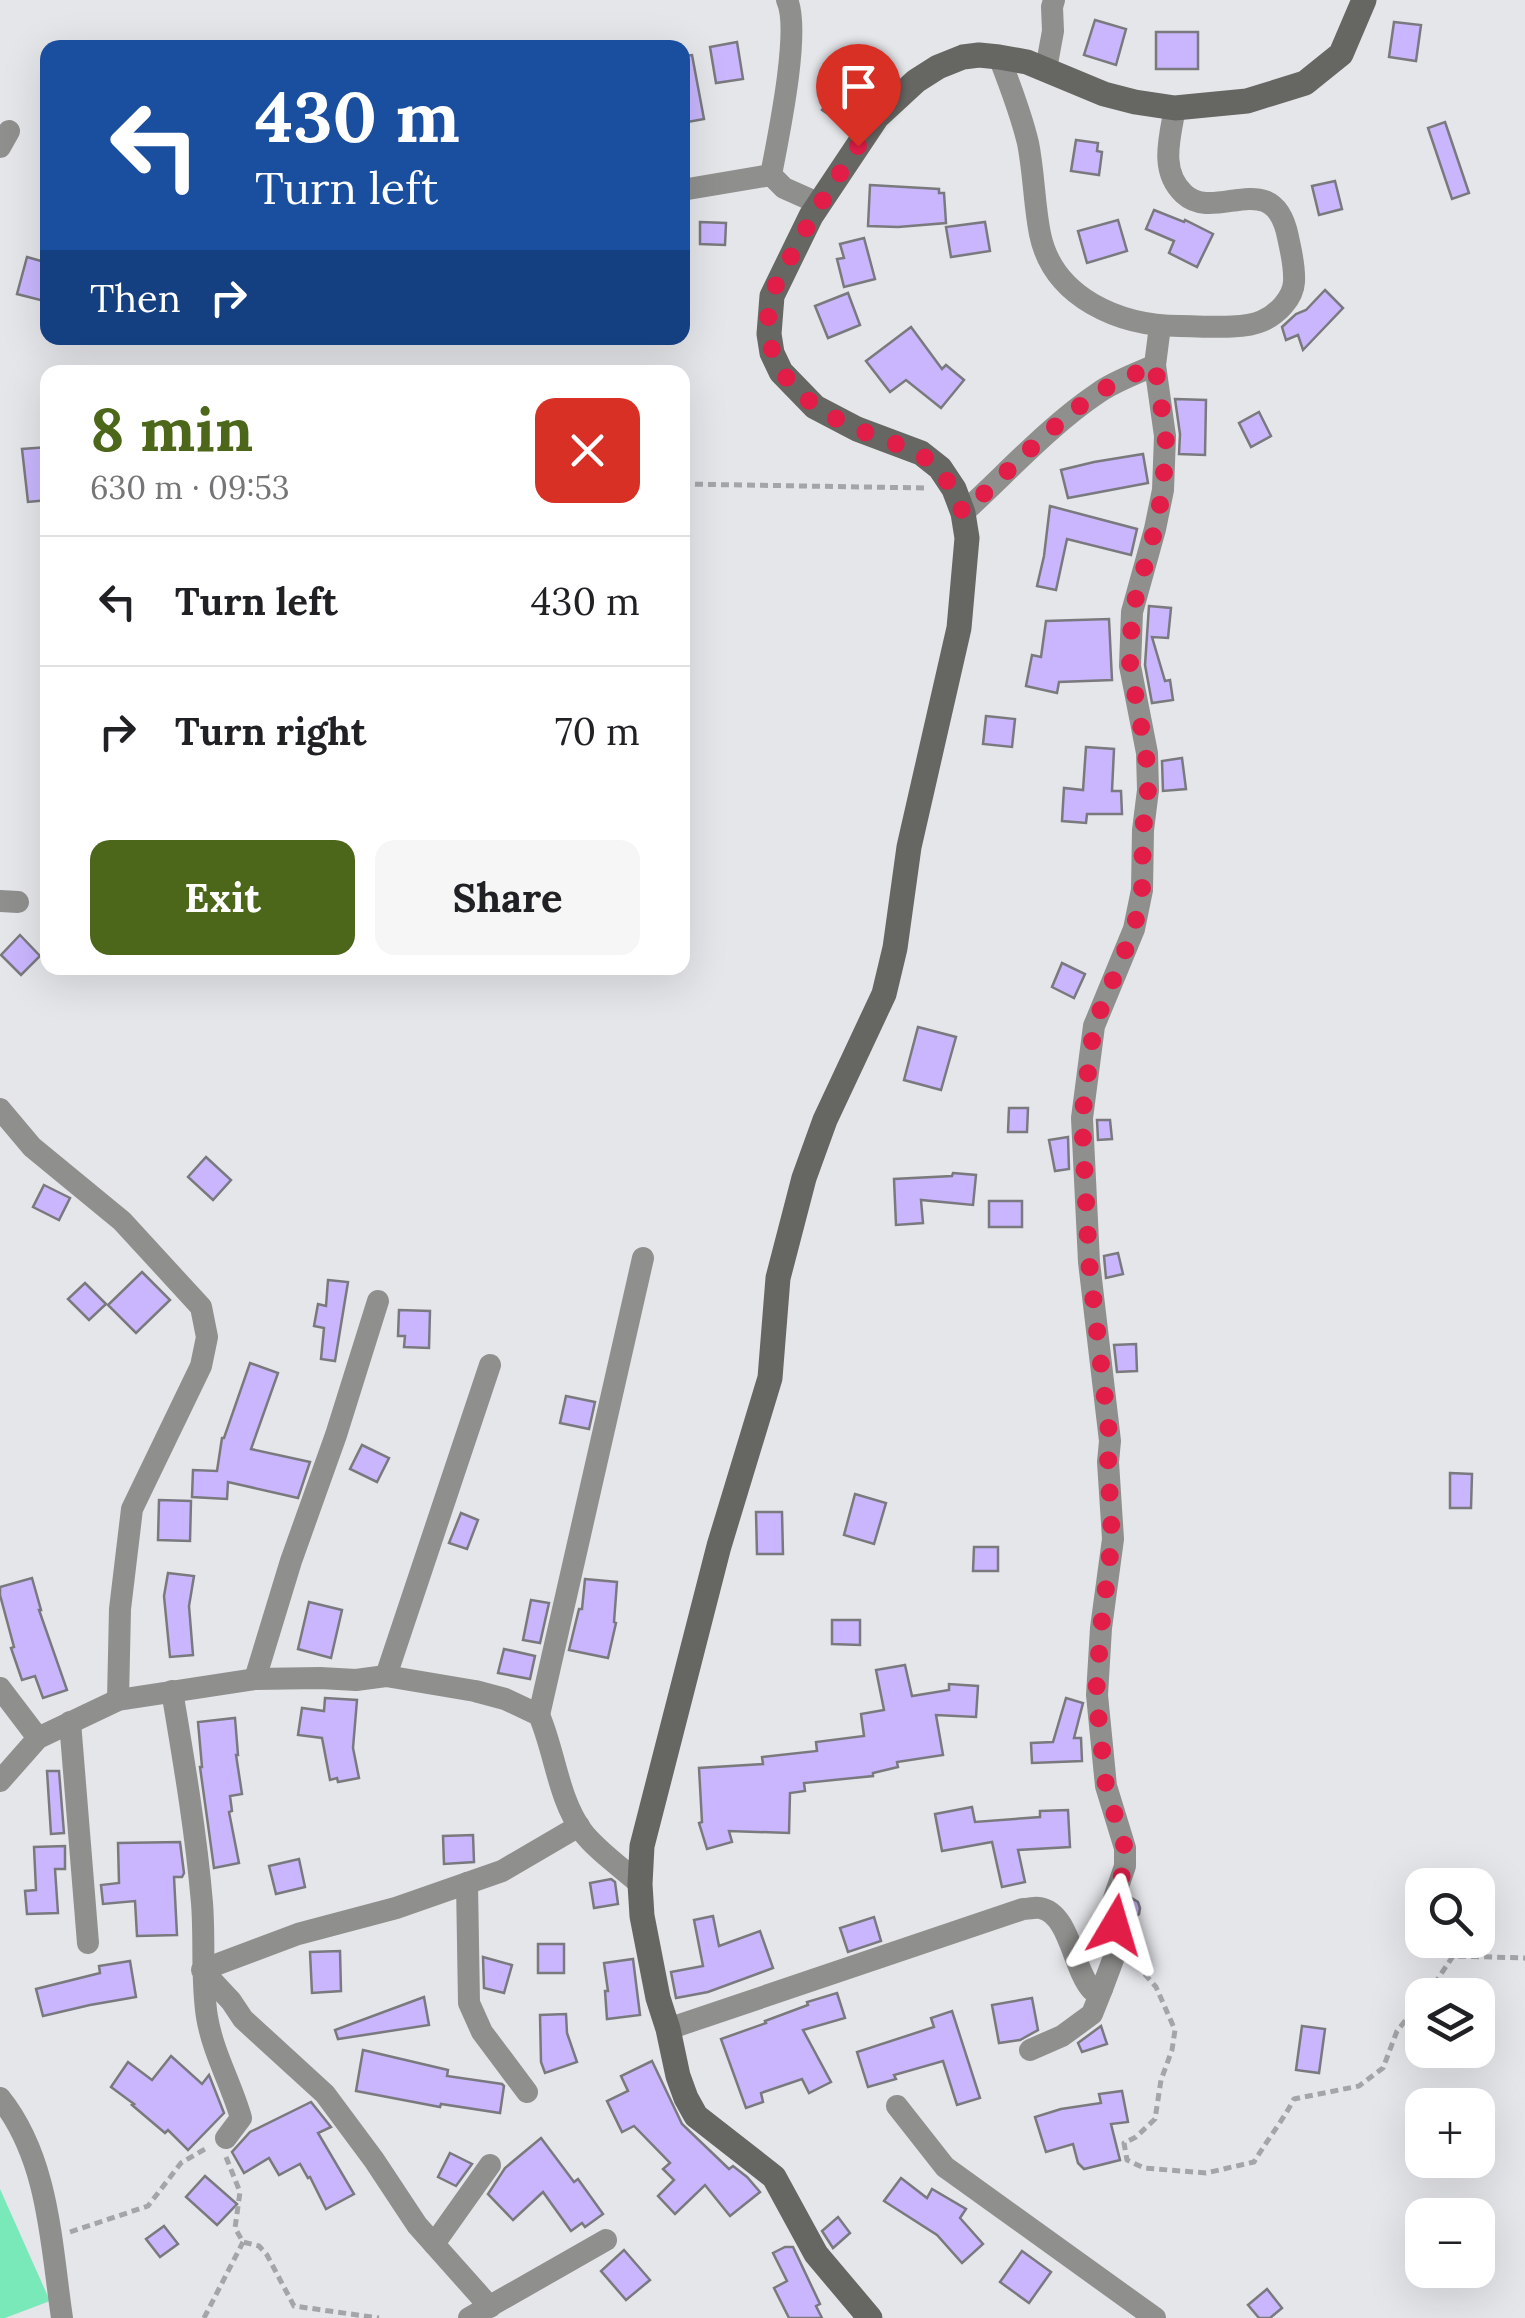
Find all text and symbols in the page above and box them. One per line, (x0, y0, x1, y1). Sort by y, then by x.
pin (816, 44, 901, 147)
icon: arrive (831, 59, 886, 114)
text: 430 m (255, 72, 460, 161)
icon: left (90, 80, 220, 210)
text: Turn left (255, 159, 438, 216)
icon: right (201, 270, 256, 325)
text: Then (90, 274, 181, 322)
text: 8 min (90, 391, 253, 467)
button: close (535, 398, 640, 503)
text: 630 m · 09:53 (90, 467, 290, 508)
icon: left (90, 574, 145, 629)
text: Turn left (175, 577, 338, 625)
text: 430 m (531, 577, 640, 625)
icon: right (90, 704, 145, 759)
text: Turn right (175, 707, 366, 755)
text: 70 m (555, 707, 640, 755)
button: Exit (90, 840, 355, 955)
button: Share (375, 840, 640, 955)
map controls (1405, 1868, 1495, 2288)
button: search (1405, 1868, 1495, 1958)
position arrow (1063, 1873, 1167, 1977)
button: layers (1405, 1978, 1495, 2068)
button: + (1405, 2088, 1495, 2178)
button: − (1405, 2198, 1495, 2288)

